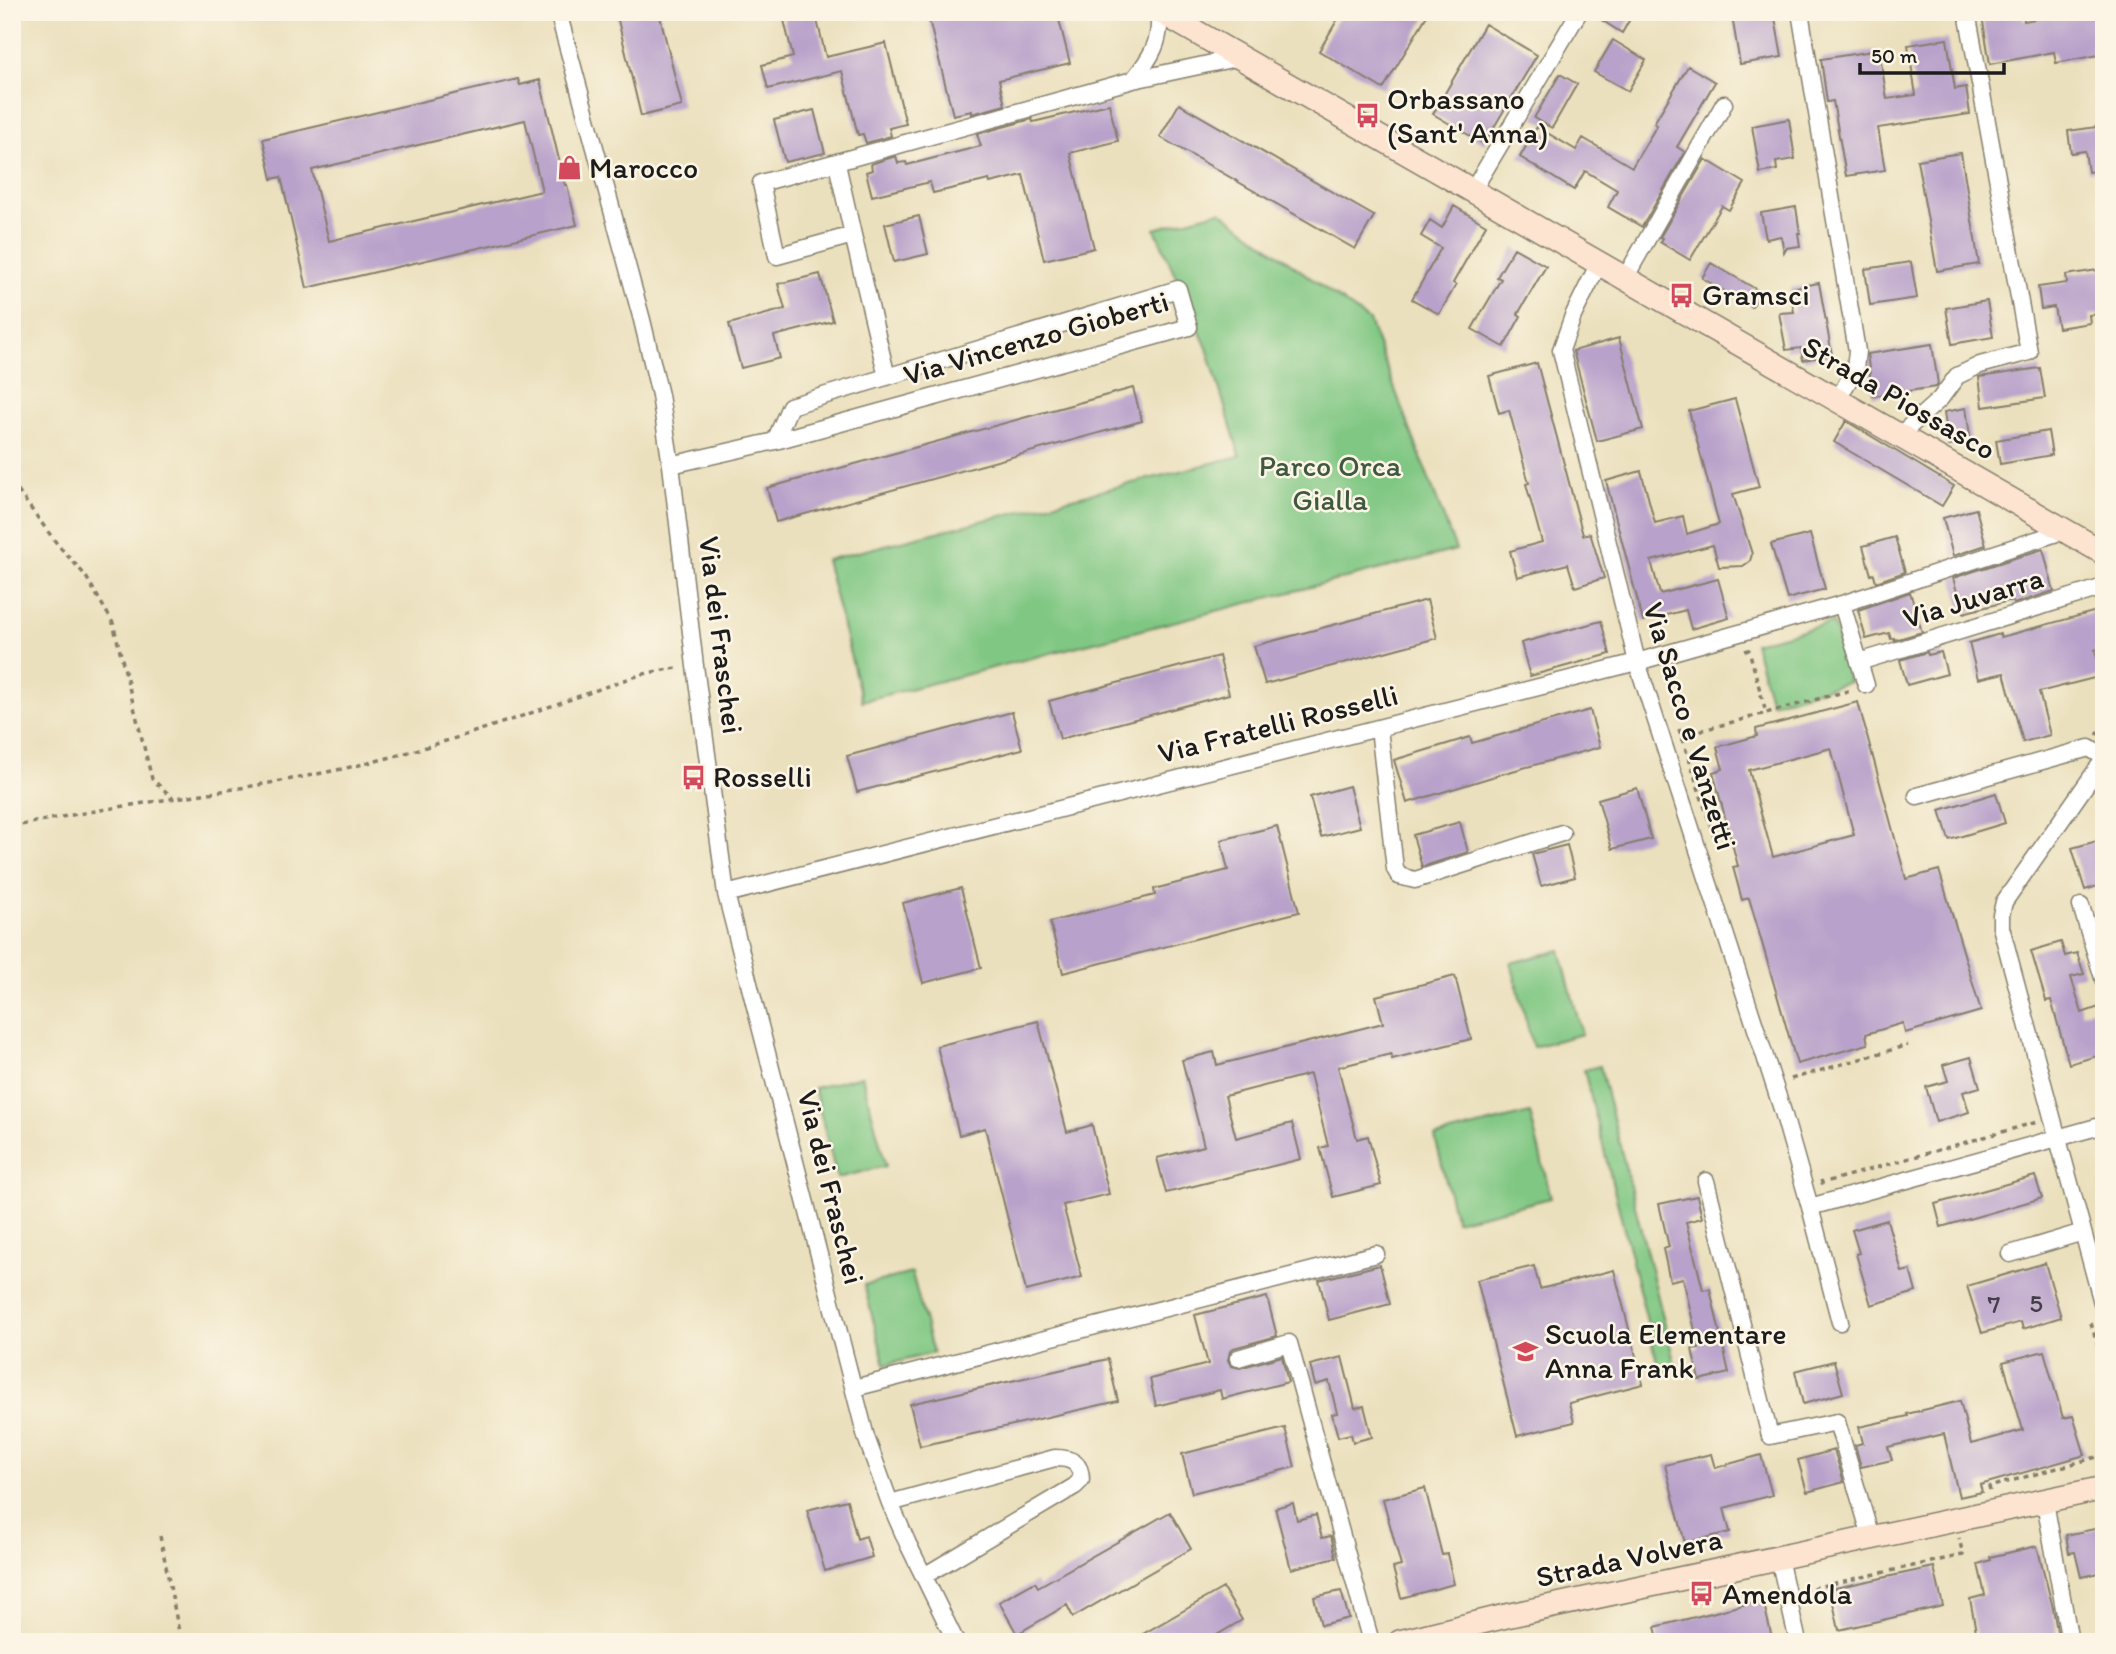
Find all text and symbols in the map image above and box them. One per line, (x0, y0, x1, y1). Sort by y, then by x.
scale bar (1860, 32, 2004, 76)
text: 50 m (1871, 43, 1918, 68)
place label: Orbassano (Sant' Anna) (1387, 80, 1548, 151)
bus stop icon: Orbassano (Sant' Anna) (1353, 102, 1381, 130)
place label: Marocco (589, 149, 698, 186)
shop icon: Marocco (555, 154, 583, 182)
place label: Gramsci (1702, 276, 1810, 313)
bus stop icon: Gramsci (1668, 281, 1696, 309)
street label: Via Vincenzo Gioberti (899, 282, 1173, 393)
street label: Strada Piossasco (1796, 327, 2003, 468)
park label: Parco Orca Gialla (1259, 447, 1402, 518)
street label: Via dei Fraschei (691, 534, 752, 736)
street label: Via Juvarra (1898, 559, 2048, 636)
street label: Via Sacco e Vanzetti (1635, 597, 1746, 854)
street label: Via Fratelli Rosselli (1154, 676, 1402, 771)
place label: Rosselli (713, 758, 812, 795)
bus stop icon: Rosselli (679, 763, 707, 791)
street label: Via dei Fraschei (789, 1086, 873, 1288)
house number: 5 (2029, 1287, 2043, 1319)
house number: 7 (1988, 1288, 2001, 1320)
place label: Scuola Elementare Anna Frank (1545, 1315, 1786, 1386)
school or university icon: Scuola Elementare Anna Frank (1511, 1337, 1539, 1365)
street label: Strada Volvera (1533, 1520, 1725, 1595)
place label: Amendola (1722, 1575, 1853, 1612)
bus stop icon: Amendola (1688, 1580, 1716, 1608)

